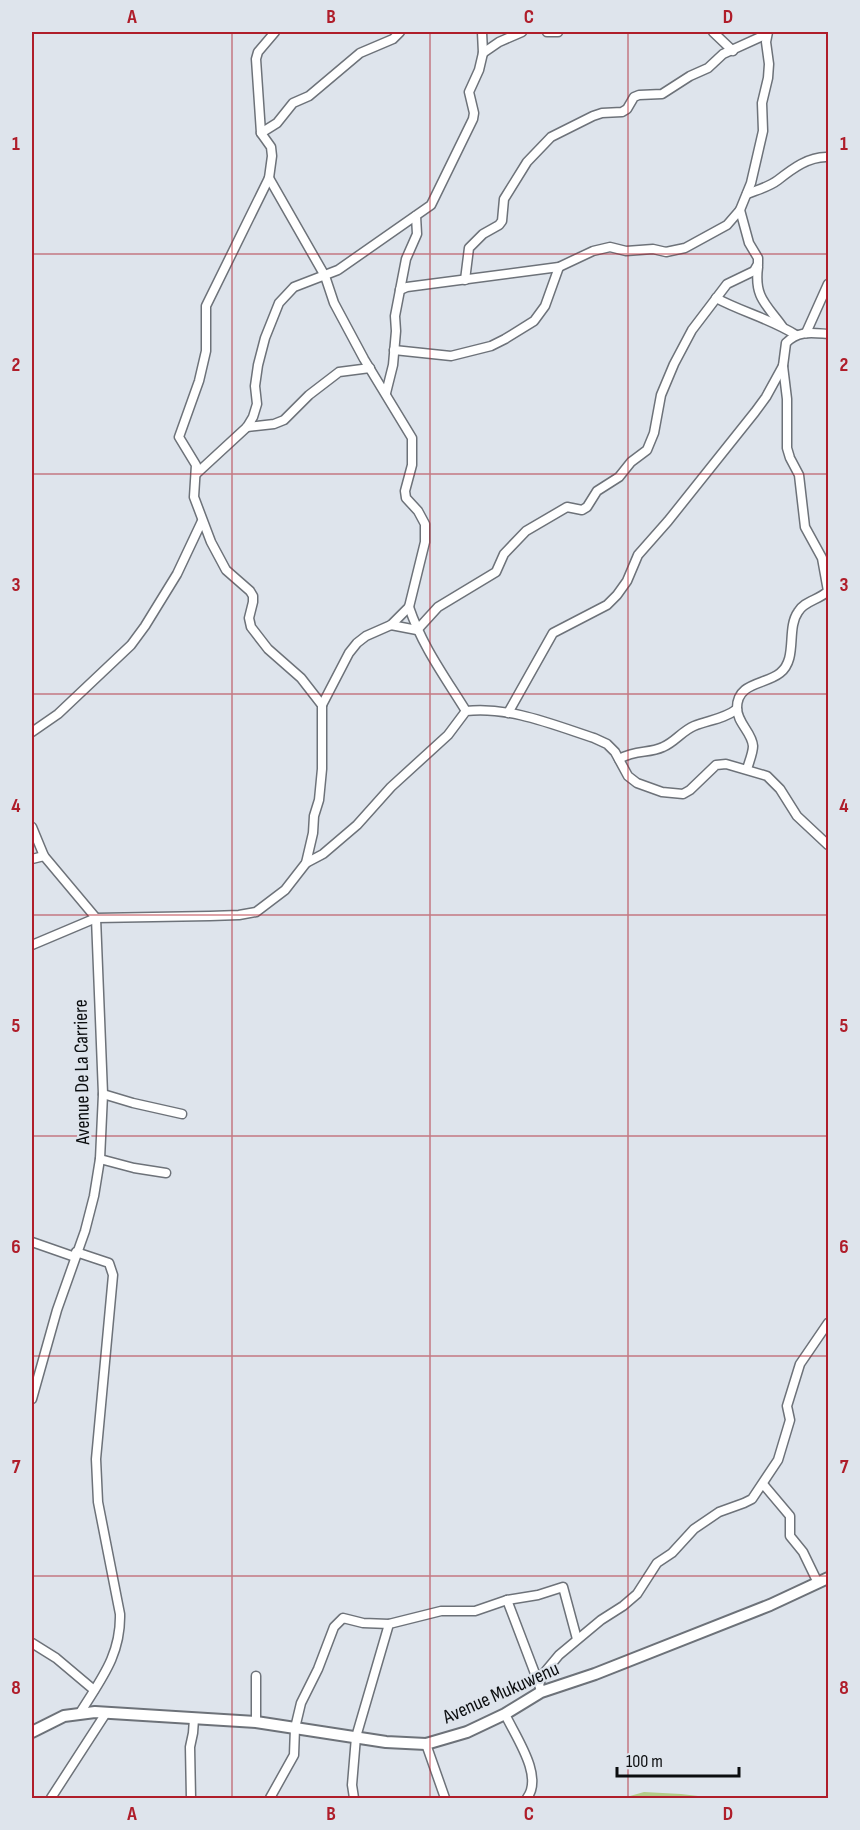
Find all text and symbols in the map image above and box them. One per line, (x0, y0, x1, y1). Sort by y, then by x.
text: A (126, 5, 137, 29)
text: B (326, 5, 336, 29)
text: C (524, 5, 534, 29)
text: D (723, 5, 733, 29)
text: 1 (12, 132, 20, 156)
text: 1 (840, 132, 848, 156)
text: 2 (12, 353, 20, 377)
text: 2 (840, 353, 848, 377)
text: 3 (12, 573, 21, 597)
text: 3 (840, 573, 849, 597)
text: 4 (11, 794, 21, 818)
text: 4 (839, 794, 849, 818)
street label: Avenue De La Carriere (69, 999, 95, 1146)
text: 5 (12, 1014, 21, 1038)
text: 5 (840, 1014, 849, 1038)
text: 6 (11, 1235, 21, 1259)
text: 6 (839, 1235, 849, 1259)
text: 7 (12, 1455, 21, 1479)
text: 7 (840, 1455, 849, 1479)
street label: Avenue Mukuwenu (438, 1657, 563, 1730)
text: 8 (11, 1676, 21, 1700)
text: 8 (839, 1676, 849, 1700)
scale bar (617, 1740, 738, 1778)
text: 100 m (626, 1751, 663, 1772)
text: A (126, 1802, 137, 1826)
text: B (326, 1802, 336, 1826)
text: C (524, 1802, 534, 1826)
text: D (723, 1802, 733, 1826)

